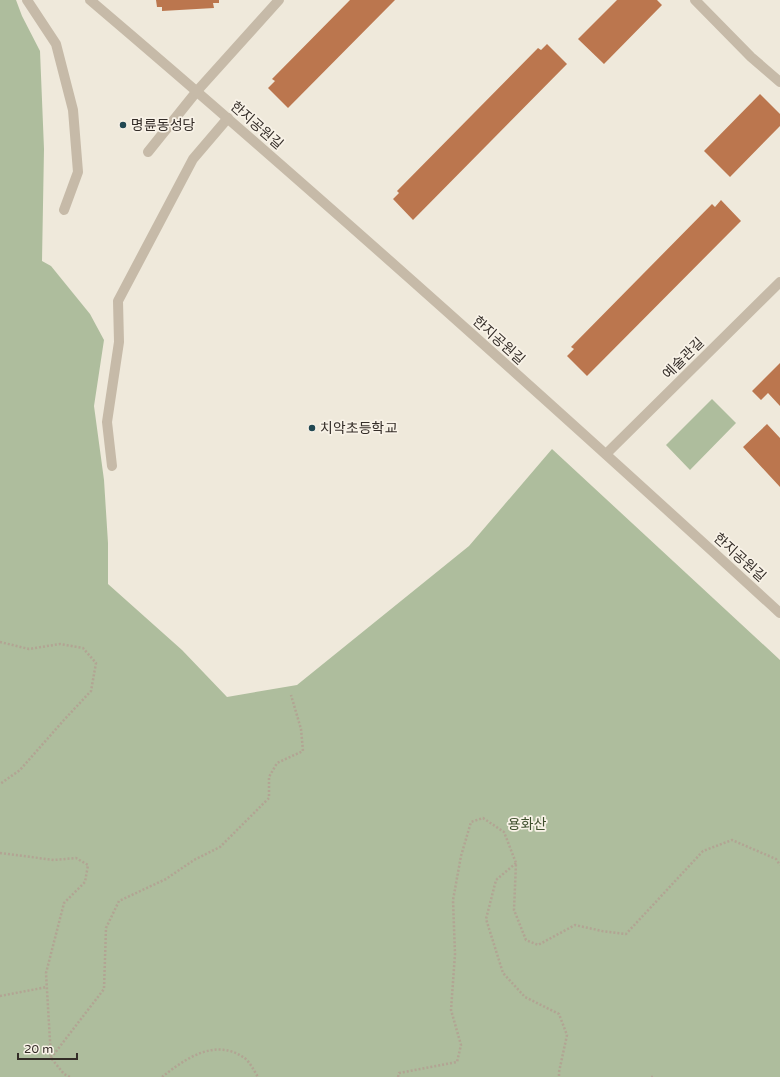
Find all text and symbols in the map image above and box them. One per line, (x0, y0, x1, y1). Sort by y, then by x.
street label: 한지공원길 (227, 98, 287, 153)
place label: 명륜동성당 (131, 117, 196, 134)
marker: 명륜동성당 (118, 120, 128, 130)
street label: 한지공원길 (469, 313, 528, 368)
street label: 예술관길 (659, 334, 708, 383)
place label: 치악초등학교 (320, 420, 397, 437)
marker: 치악초등학교 (307, 423, 317, 433)
street label: 한지공원길 (710, 530, 769, 585)
park label: 용화산 (508, 816, 546, 833)
scale bar (18, 1035, 77, 1061)
text: 20 m (24, 1042, 53, 1056)

